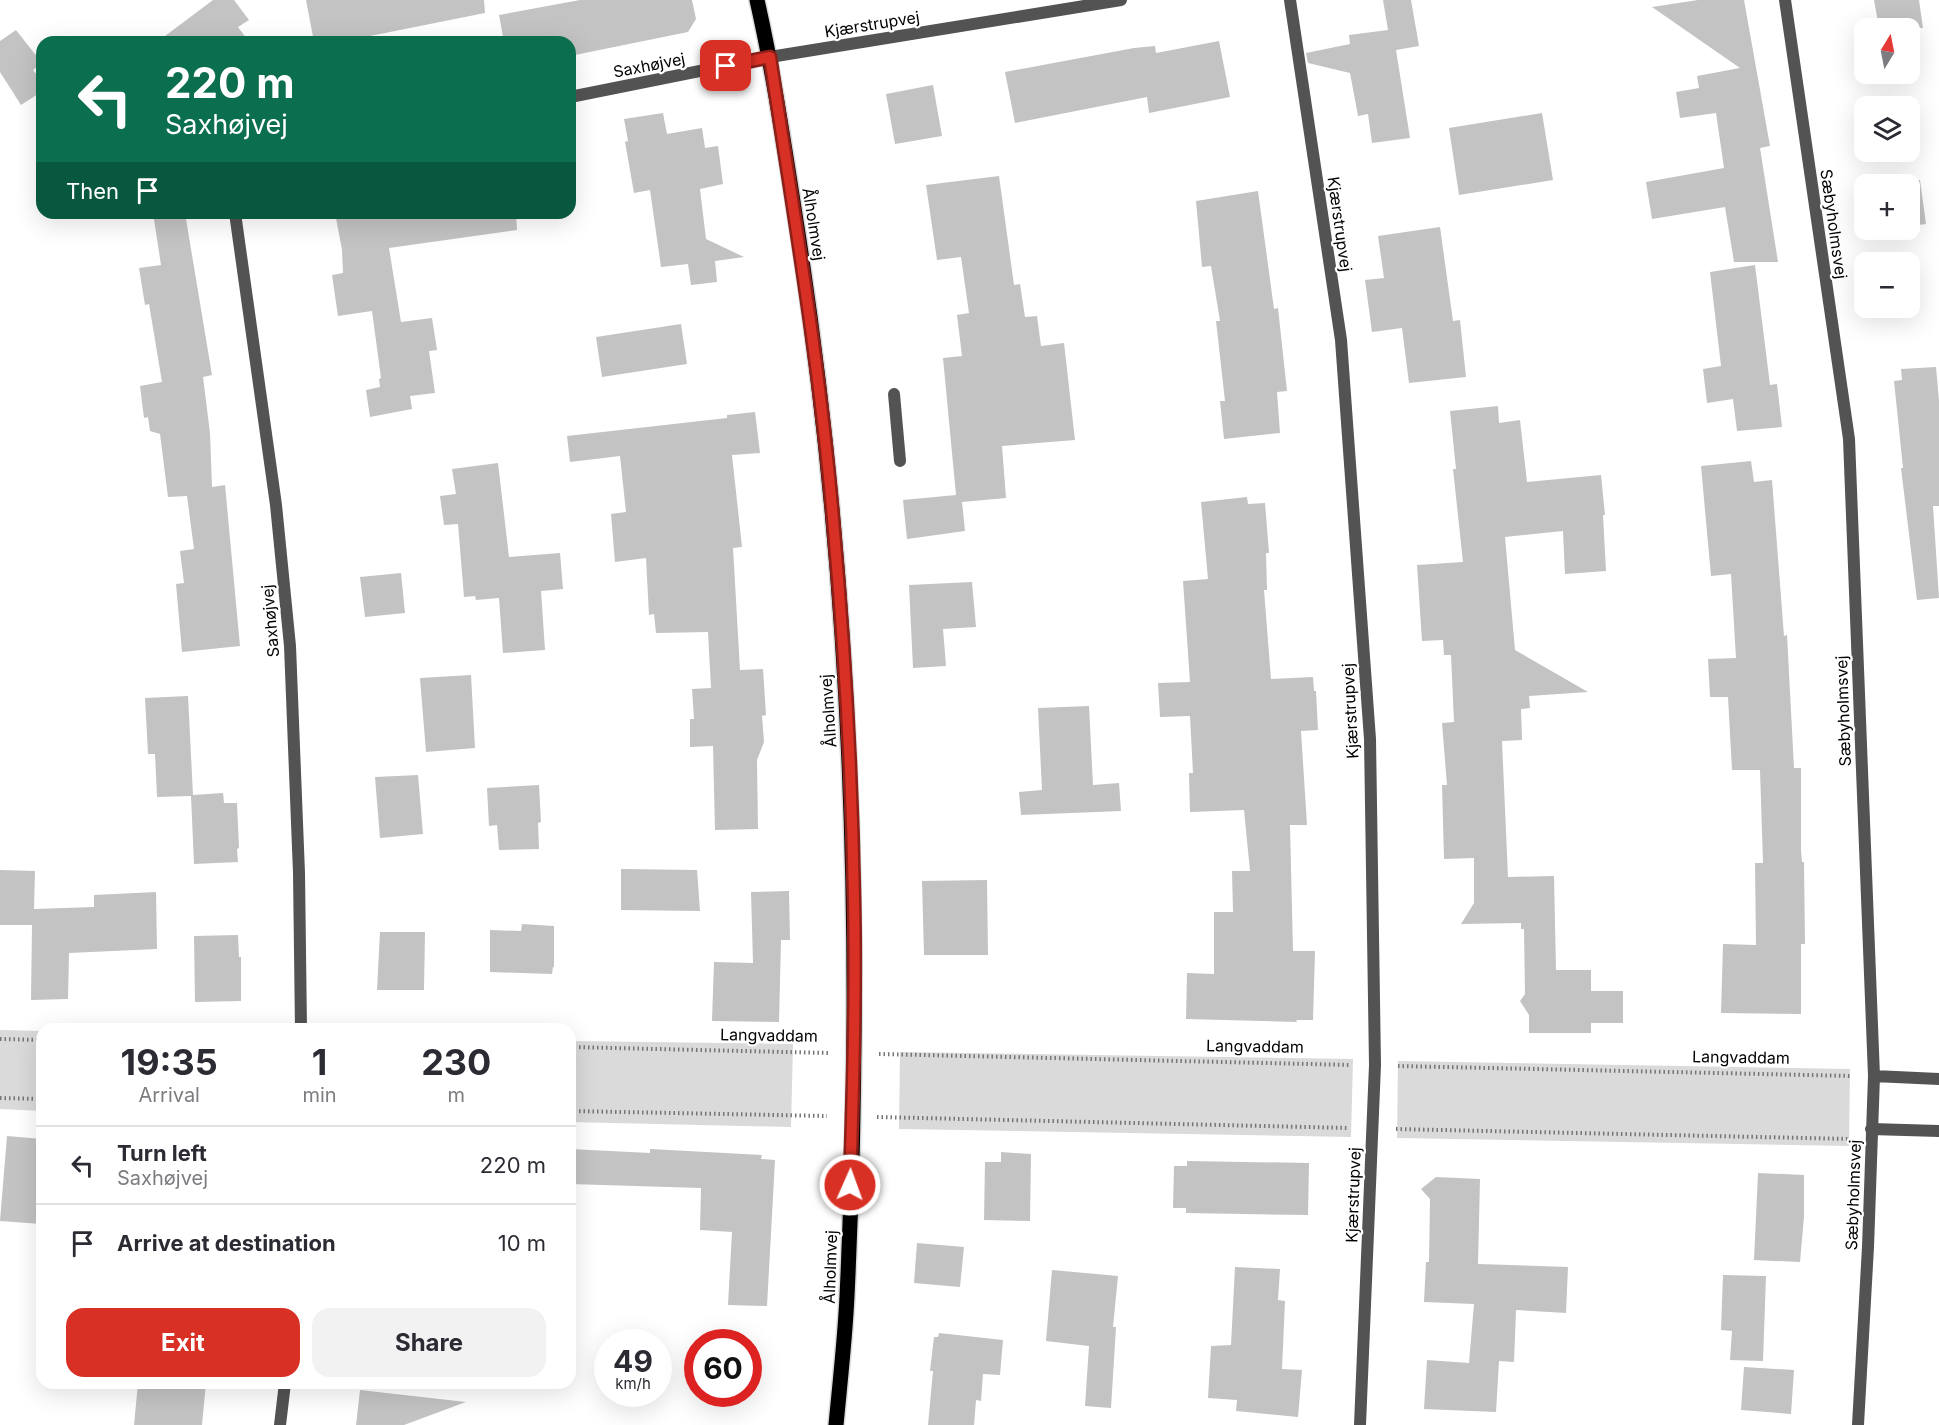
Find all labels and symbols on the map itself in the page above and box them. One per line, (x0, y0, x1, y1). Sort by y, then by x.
street label: Kjærstrupvej (823, 7, 921, 41)
north arrow (1854, 18, 1920, 84)
pin (700, 40, 751, 91)
street label: Saxhøjvej (611, 48, 687, 82)
street label: Sæbyholmsvej (1816, 168, 1852, 280)
street label: Kjærstrupvej (1323, 175, 1357, 273)
street label: Ålholmvej (798, 186, 830, 262)
street label: Saxhøjvej (257, 584, 283, 658)
street label: Sæbyholmsvej (1831, 655, 1855, 767)
street label: Kjærstrupvej (1338, 663, 1362, 759)
street label: Ålholmvej (815, 674, 841, 748)
street label: Langvaddam (720, 1024, 818, 1046)
street label: Langvaddam (1206, 1035, 1304, 1057)
street label: Langvaddam (1692, 1046, 1790, 1068)
street label: Sæbyholmsvej (1841, 1139, 1865, 1251)
street label: Kjærstrupvej (1341, 1147, 1365, 1243)
position arrow (818, 1153, 882, 1217)
street label: Ålholmvej (819, 1230, 841, 1304)
speed limit sign: 60 (684, 1329, 762, 1407)

